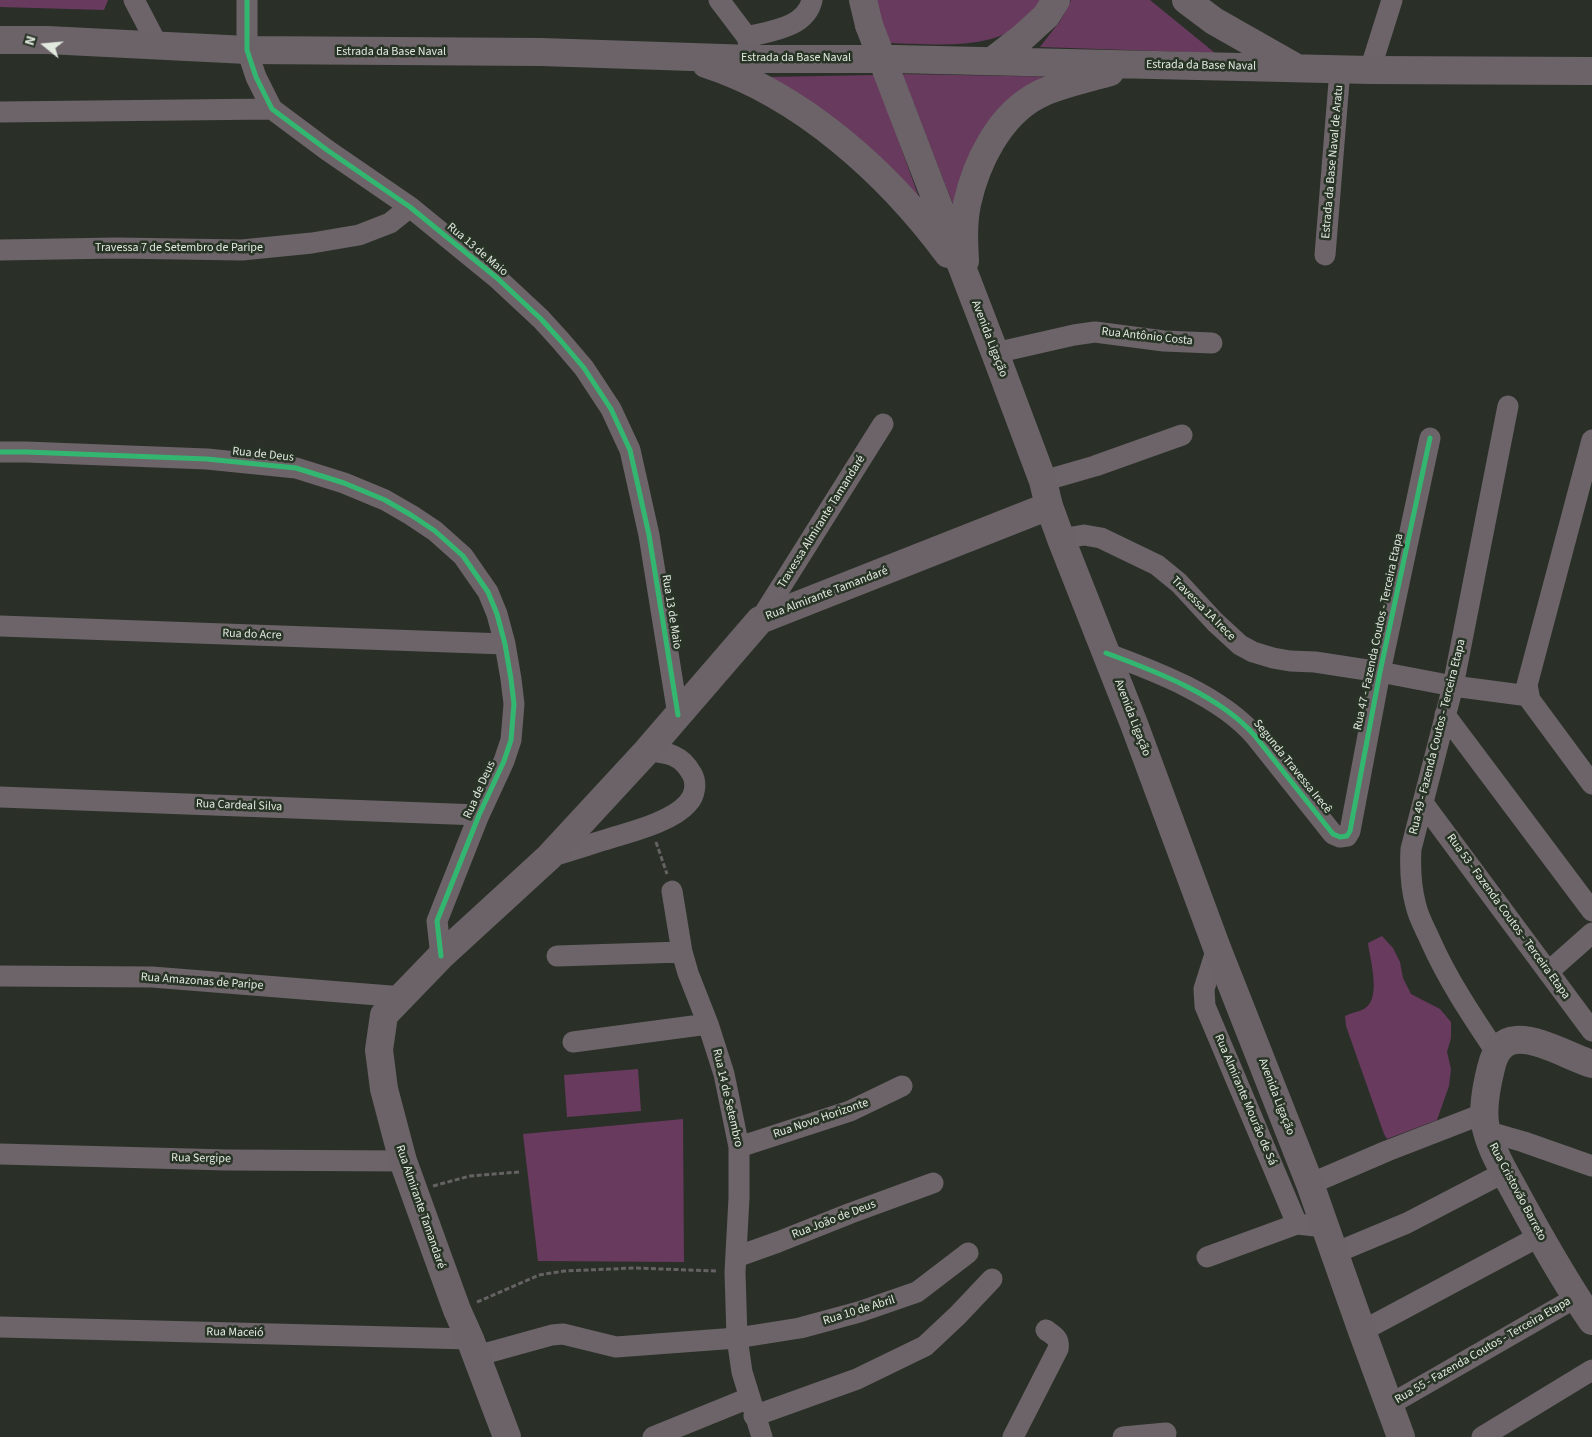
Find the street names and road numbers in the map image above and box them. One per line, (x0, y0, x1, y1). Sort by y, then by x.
street label: Estrada da Base Naval (336, 45, 446, 59)
street label: Estrada da Base Naval (741, 51, 851, 65)
street label: Estrada da Base Naval (1146, 58, 1256, 74)
street label: Estrada da Base Naval de Aratu (1319, 84, 1347, 240)
street label: Rua 13 de Maio (444, 220, 510, 280)
street label: Travessa 7 de Setembro de Paripe (95, 241, 263, 255)
street label: Avenida Ligação (968, 299, 1010, 379)
street label: Rua Antônio Costa (1101, 325, 1193, 349)
street label: Rua de Deus (232, 445, 294, 465)
street label: Travessa Almirante Tamandaré (775, 453, 869, 591)
street label: Rua 47 - Fazenda Coutos - Terceira Etapa (1351, 532, 1407, 732)
street label: Rua Almirante Tamandaré (764, 564, 890, 624)
street label: Rua 13 de Maio (658, 574, 684, 650)
street label: Travessa 1A Irece (1168, 574, 1238, 644)
street label: Rua do Acre (222, 627, 282, 643)
street label: Rua 49 - Fazenda Coutos - Terceira Etapa (1407, 638, 1469, 836)
street label: Avenida Ligação (1111, 678, 1153, 758)
street label: Segunda Travessa Irecê (1250, 717, 1334, 817)
street label: Rua de Deus (461, 759, 499, 821)
street label: Rua Cardeal Silva (196, 797, 282, 815)
street label: Rua 53 - Fazenda Coutos - Terceira Etapa (1443, 832, 1573, 1002)
street label: Rua Amazonas de Paripe (140, 971, 264, 993)
street label: Rua Almirante Mourão de Sá (1211, 1032, 1279, 1168)
street label: Rua 14 de Setembro (709, 1047, 745, 1149)
street label: Avenida Ligação (1255, 1057, 1297, 1137)
street label: Rua Novo Horizonte (771, 1096, 871, 1142)
street label: Rua Cristovão Barreto (1485, 1141, 1549, 1243)
street label: Rua Almirante Tamandaré (392, 1143, 448, 1271)
street label: Rua Sergipe (171, 1151, 231, 1167)
street label: Rua João de Deus (790, 1197, 878, 1243)
street label: Rua 10 de Abril (821, 1293, 897, 1329)
street label: Rua 55 - Fazenda Coutos - Terceira Etapa (1392, 1295, 1574, 1407)
street label: Rua Maceió (206, 1325, 264, 1341)

